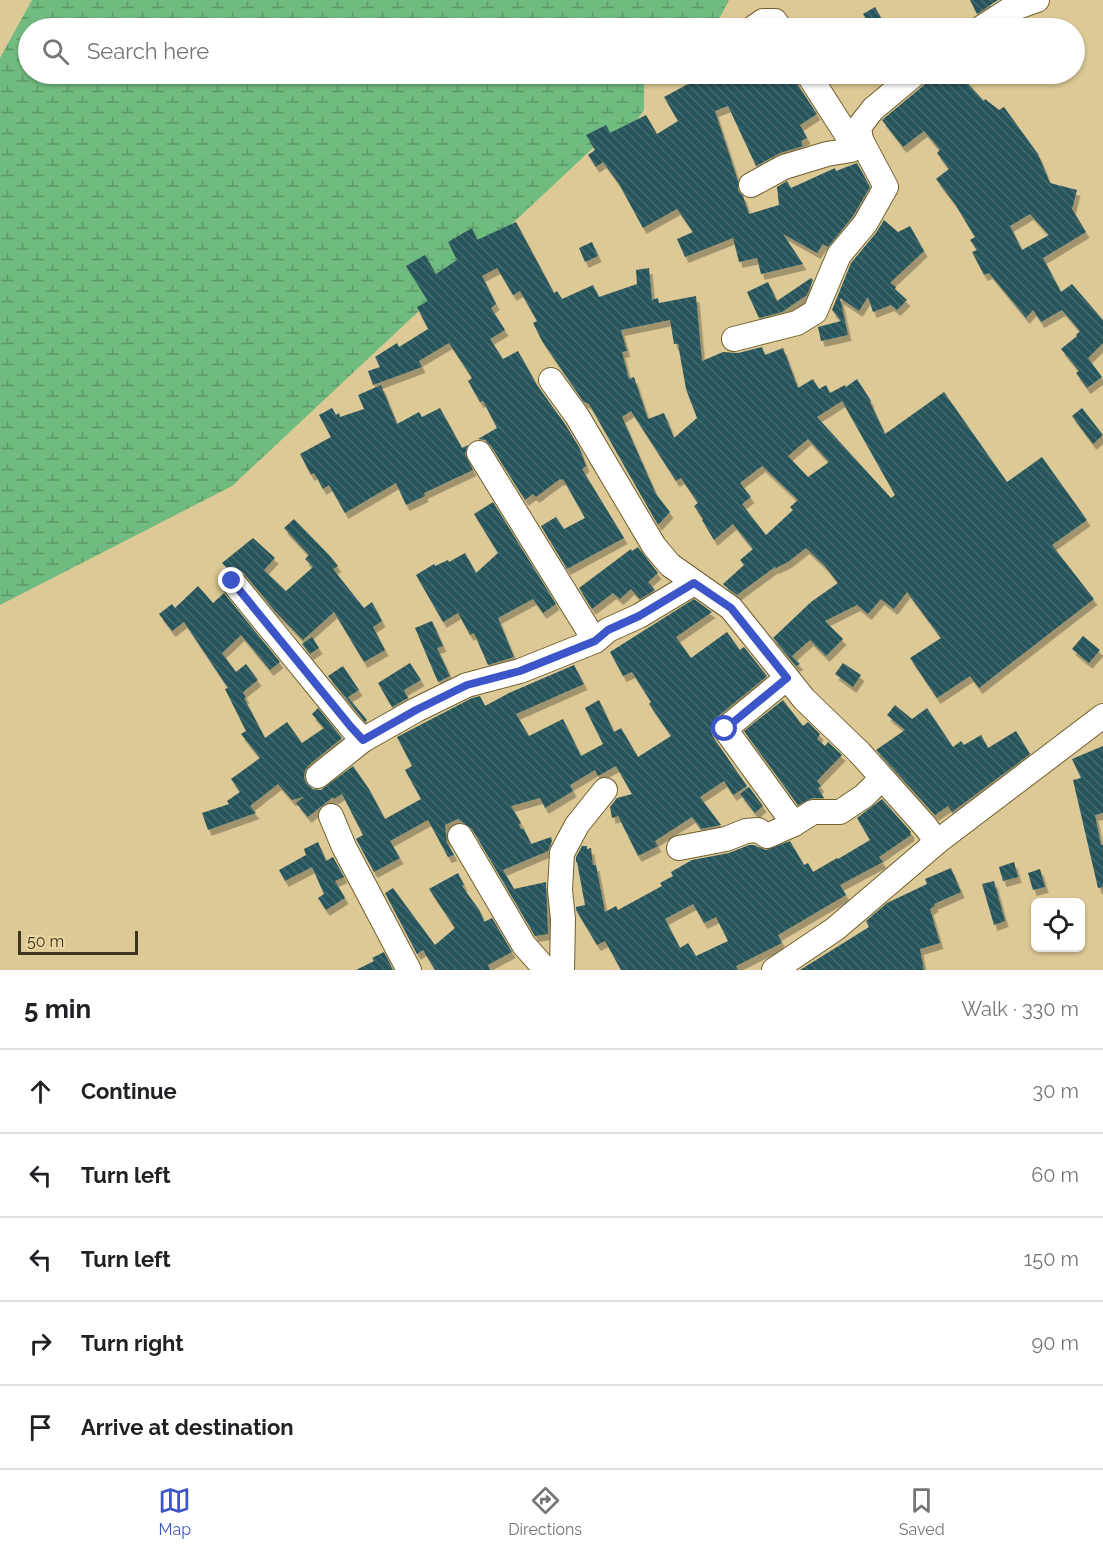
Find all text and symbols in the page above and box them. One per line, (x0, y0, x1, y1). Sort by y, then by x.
search box (18, 18, 1085, 84)
icon: search (39, 35, 72, 68)
text: Search here (87, 38, 209, 64)
route end (218, 567, 244, 593)
route start (711, 715, 737, 741)
map controls (1031, 898, 1085, 952)
button: locate (1031, 898, 1085, 952)
scale bar (18, 928, 138, 956)
text: 50 m (27, 932, 64, 951)
text: 5 min (24, 994, 91, 1024)
text: Walk · 330 m (961, 997, 1079, 1021)
icon: ahead (24, 1075, 57, 1108)
text: Continue (81, 1078, 177, 1104)
text: 30 m (1033, 1079, 1079, 1103)
icon: left (24, 1159, 57, 1192)
text: Turn left (81, 1162, 171, 1188)
text: 60 m (1031, 1163, 1079, 1187)
icon: left (24, 1243, 57, 1276)
text: Turn left (81, 1246, 171, 1272)
text: 150 m (1024, 1247, 1079, 1271)
icon: right (24, 1327, 57, 1360)
text: Turn right (81, 1330, 184, 1356)
text: 90 m (1032, 1331, 1079, 1355)
icon: arrive (24, 1411, 57, 1444)
text: Arrive at destination (81, 1414, 294, 1440)
tab: Map (158, 1484, 191, 1539)
tab: Directions (508, 1484, 582, 1539)
tab: Saved (899, 1484, 945, 1539)

